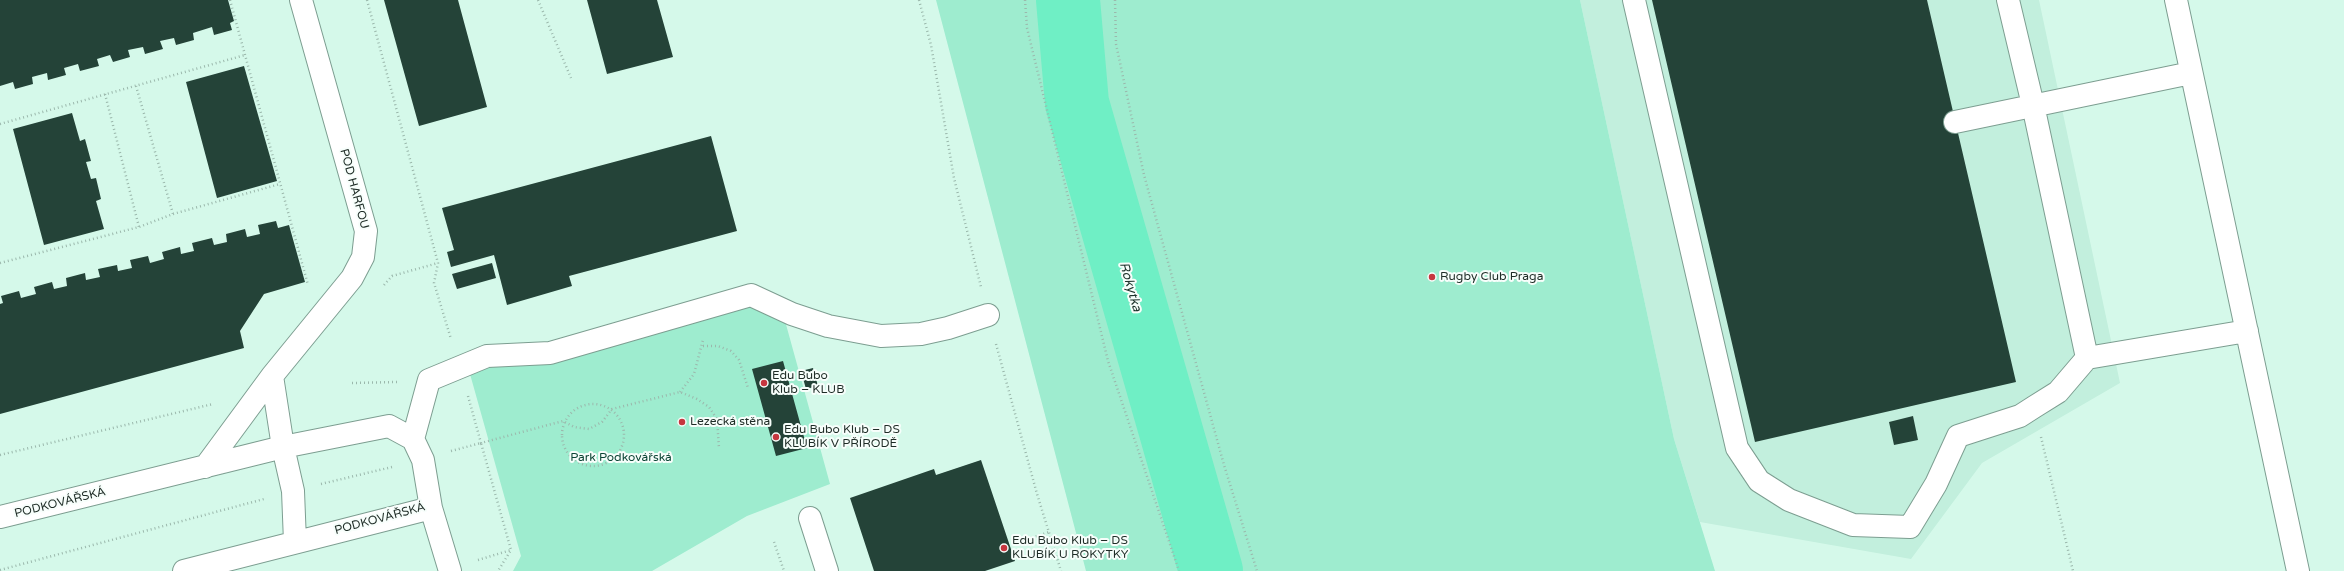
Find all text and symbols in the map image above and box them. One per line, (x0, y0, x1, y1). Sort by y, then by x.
street label: POD HARFOU (336, 147, 372, 231)
water label: Rokytka (1116, 260, 1144, 314)
place label: Rugby Club Praga (1440, 270, 1543, 284)
marker: Rugby Club Praga (1427, 272, 1437, 282)
place label: Edu Bubo Klub – KLUB (772, 369, 844, 397)
marker: Edu Bubo Klub – KLUB (759, 378, 769, 388)
place label: Lezecká stěna (690, 415, 770, 429)
marker: Lezecká stěna (677, 417, 687, 427)
place label: Edu Bubo Klub – DS KLUBÍK V PŘÍRODĚ (784, 423, 900, 451)
marker: Edu Bubo Klub – DS KLUBÍK V PŘÍRODĚ (771, 432, 781, 442)
park label: Park Podkovářská (570, 451, 672, 465)
street label: PODKOVÁŘSKÁ (13, 485, 107, 521)
street label: PODKOVÁŘSKÁ (333, 500, 427, 538)
place label: Edu Bubo Klub – DS KLUBÍK U ROKYTKY (1012, 534, 1128, 562)
marker: Edu Bubo Klub – DS KLUBÍK U ROKYTKY (999, 543, 1009, 553)

